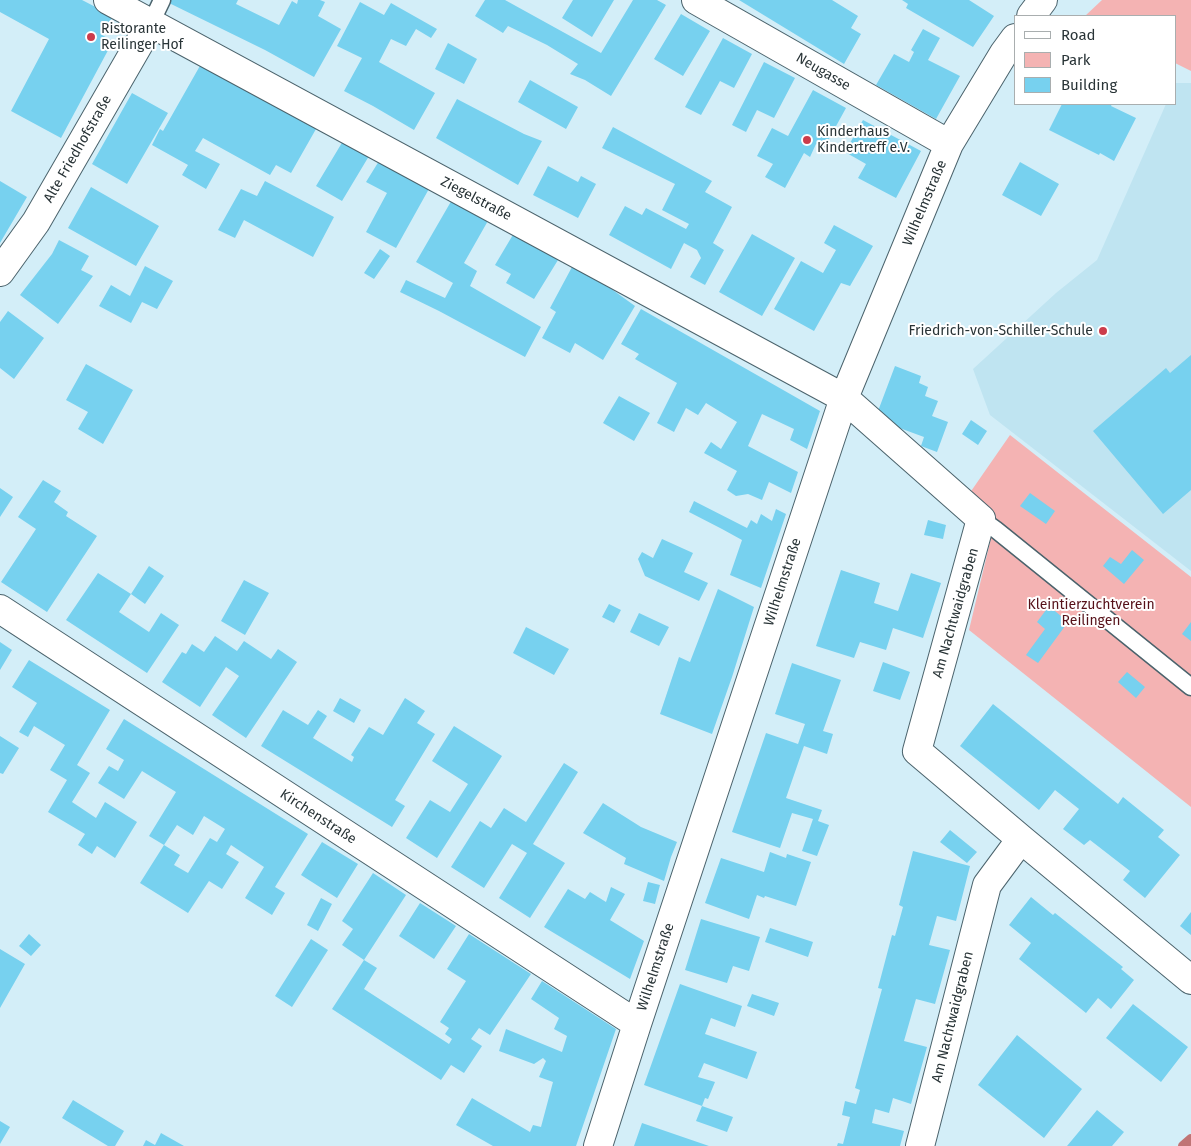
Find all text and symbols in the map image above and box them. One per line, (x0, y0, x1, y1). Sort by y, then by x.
legend (1014, 15, 1176, 105)
place label: Ristorante Reilinger Hof (101, 21, 183, 54)
text: Road (1061, 26, 1096, 44)
marker: Ristorante Reilinger Hof (85, 31, 97, 43)
street label: Neugasse (793, 50, 853, 94)
text: Park (1061, 51, 1091, 69)
text: Building (1061, 76, 1117, 94)
street label: Alte Friedhofstraße (40, 92, 116, 206)
place label: Kinderhaus Kindertreff e.V. (817, 124, 910, 156)
marker: Kinderhaus Kindertreff e.V. (801, 134, 813, 146)
street label: Wilhelmstraße (899, 158, 951, 248)
street label: Ziegelstraße (438, 173, 514, 225)
place label: Friedrich-von-Schiller-Schule (909, 323, 1093, 339)
marker: Friedrich-von-Schiller-Schule (1097, 325, 1109, 337)
street label: Wilhelmstraße (761, 536, 805, 628)
street label: Am Nachtwaidgraben (929, 546, 983, 680)
park label: Kleintierzuchtverein Reilingen (1027, 597, 1155, 630)
street label: Kirchenstraße (277, 786, 359, 848)
street label: Wilhelmstraße (634, 921, 678, 1013)
street label: Am Nachtwaidgraben (929, 950, 977, 1084)

